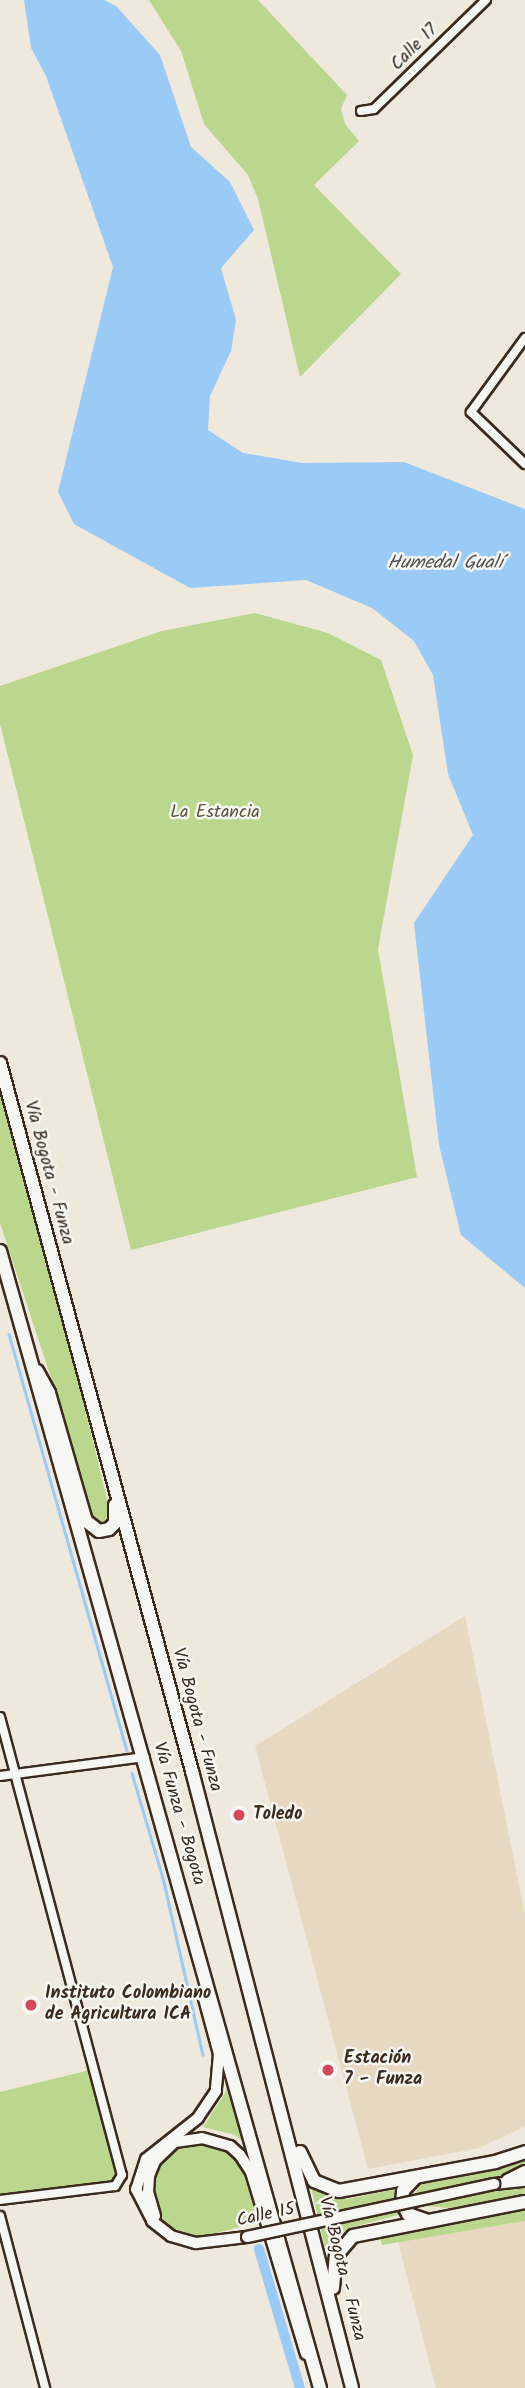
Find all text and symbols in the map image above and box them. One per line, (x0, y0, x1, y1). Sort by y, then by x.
street label: Calle 17 (387, 20, 443, 76)
water label: Humedal Gualí (387, 553, 503, 575)
park label: La Estancia (170, 802, 260, 824)
street label: Vía Bogota - Funza (18, 1099, 78, 1247)
street label: Vía Bogota - Funza (166, 1646, 226, 1794)
street label: Vía Funza - Bogota (147, 1740, 209, 1888)
place label: Toledo (253, 1804, 302, 1826)
marker: Toledo (231, 1807, 247, 1823)
place label: Instituto Colombiano de Agricultura ICA (45, 1984, 211, 2026)
marker: Instituto Colombiano de Agricultura ICA (23, 1997, 39, 2013)
place label: Estación 7 - Funza (344, 2049, 422, 2092)
marker: Estación 7 - Funza (318, 2060, 338, 2080)
street label: Vía Bogota - Funza (313, 2195, 369, 2343)
street label: Calle 15 (235, 2199, 297, 2233)

